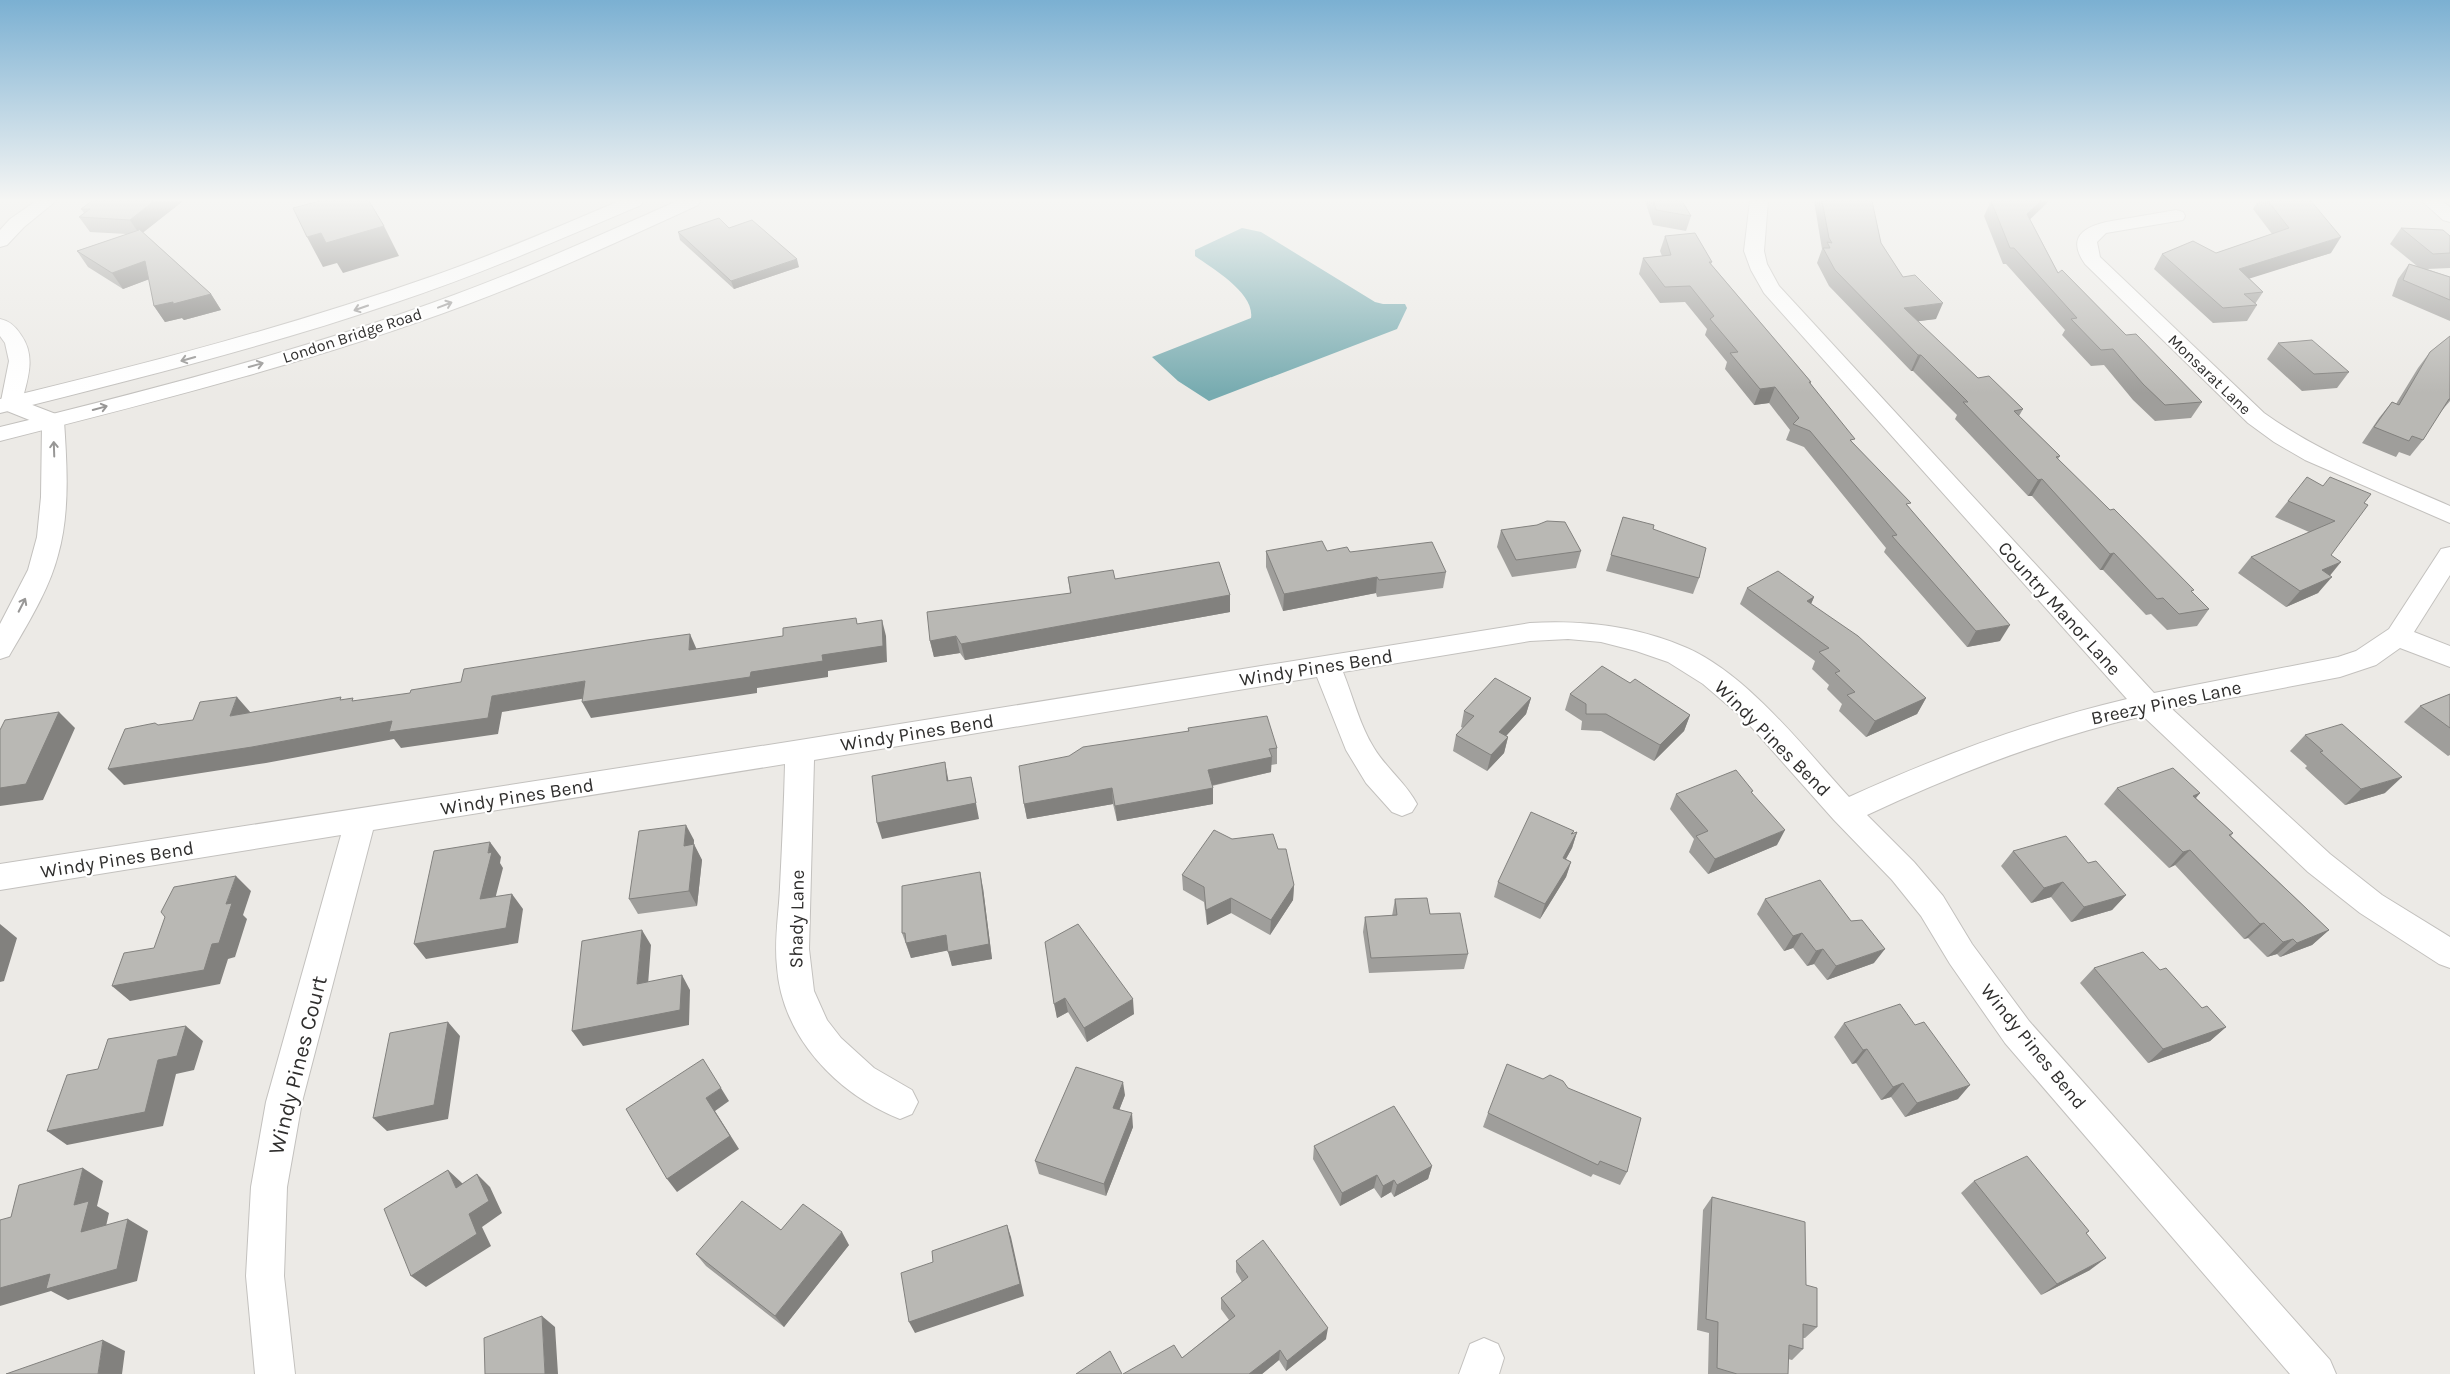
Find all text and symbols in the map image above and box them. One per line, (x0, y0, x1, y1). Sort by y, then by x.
one-way arrow (436, 300, 452, 309)
street label: London Bridge Road (280, 304, 424, 367)
one-way arrow (354, 304, 369, 313)
street label: Monsarat Lane (2164, 330, 2255, 419)
one-way arrow (181, 355, 197, 365)
one-way arrow (248, 360, 264, 369)
one-way arrow (91, 403, 107, 413)
one-way arrow (49, 441, 59, 457)
street label: Country Manor Lane (1993, 537, 2125, 680)
one-way arrow (17, 598, 27, 613)
street label: Windy Pines Bend (1238, 645, 1394, 691)
street label: Windy Pines Bend (1710, 676, 1835, 801)
street label: Breezy Pines Lane (2089, 676, 2243, 730)
street label: Windy Pines Bend (839, 710, 995, 756)
street label: Windy Pines Bend (439, 774, 595, 820)
street label: Windy Pines Bend (39, 837, 195, 883)
street label: Shady Lane (785, 870, 809, 968)
street label: Windy Pines Court (263, 973, 333, 1157)
street label: Windy Pines Bend (1976, 980, 2091, 1114)

